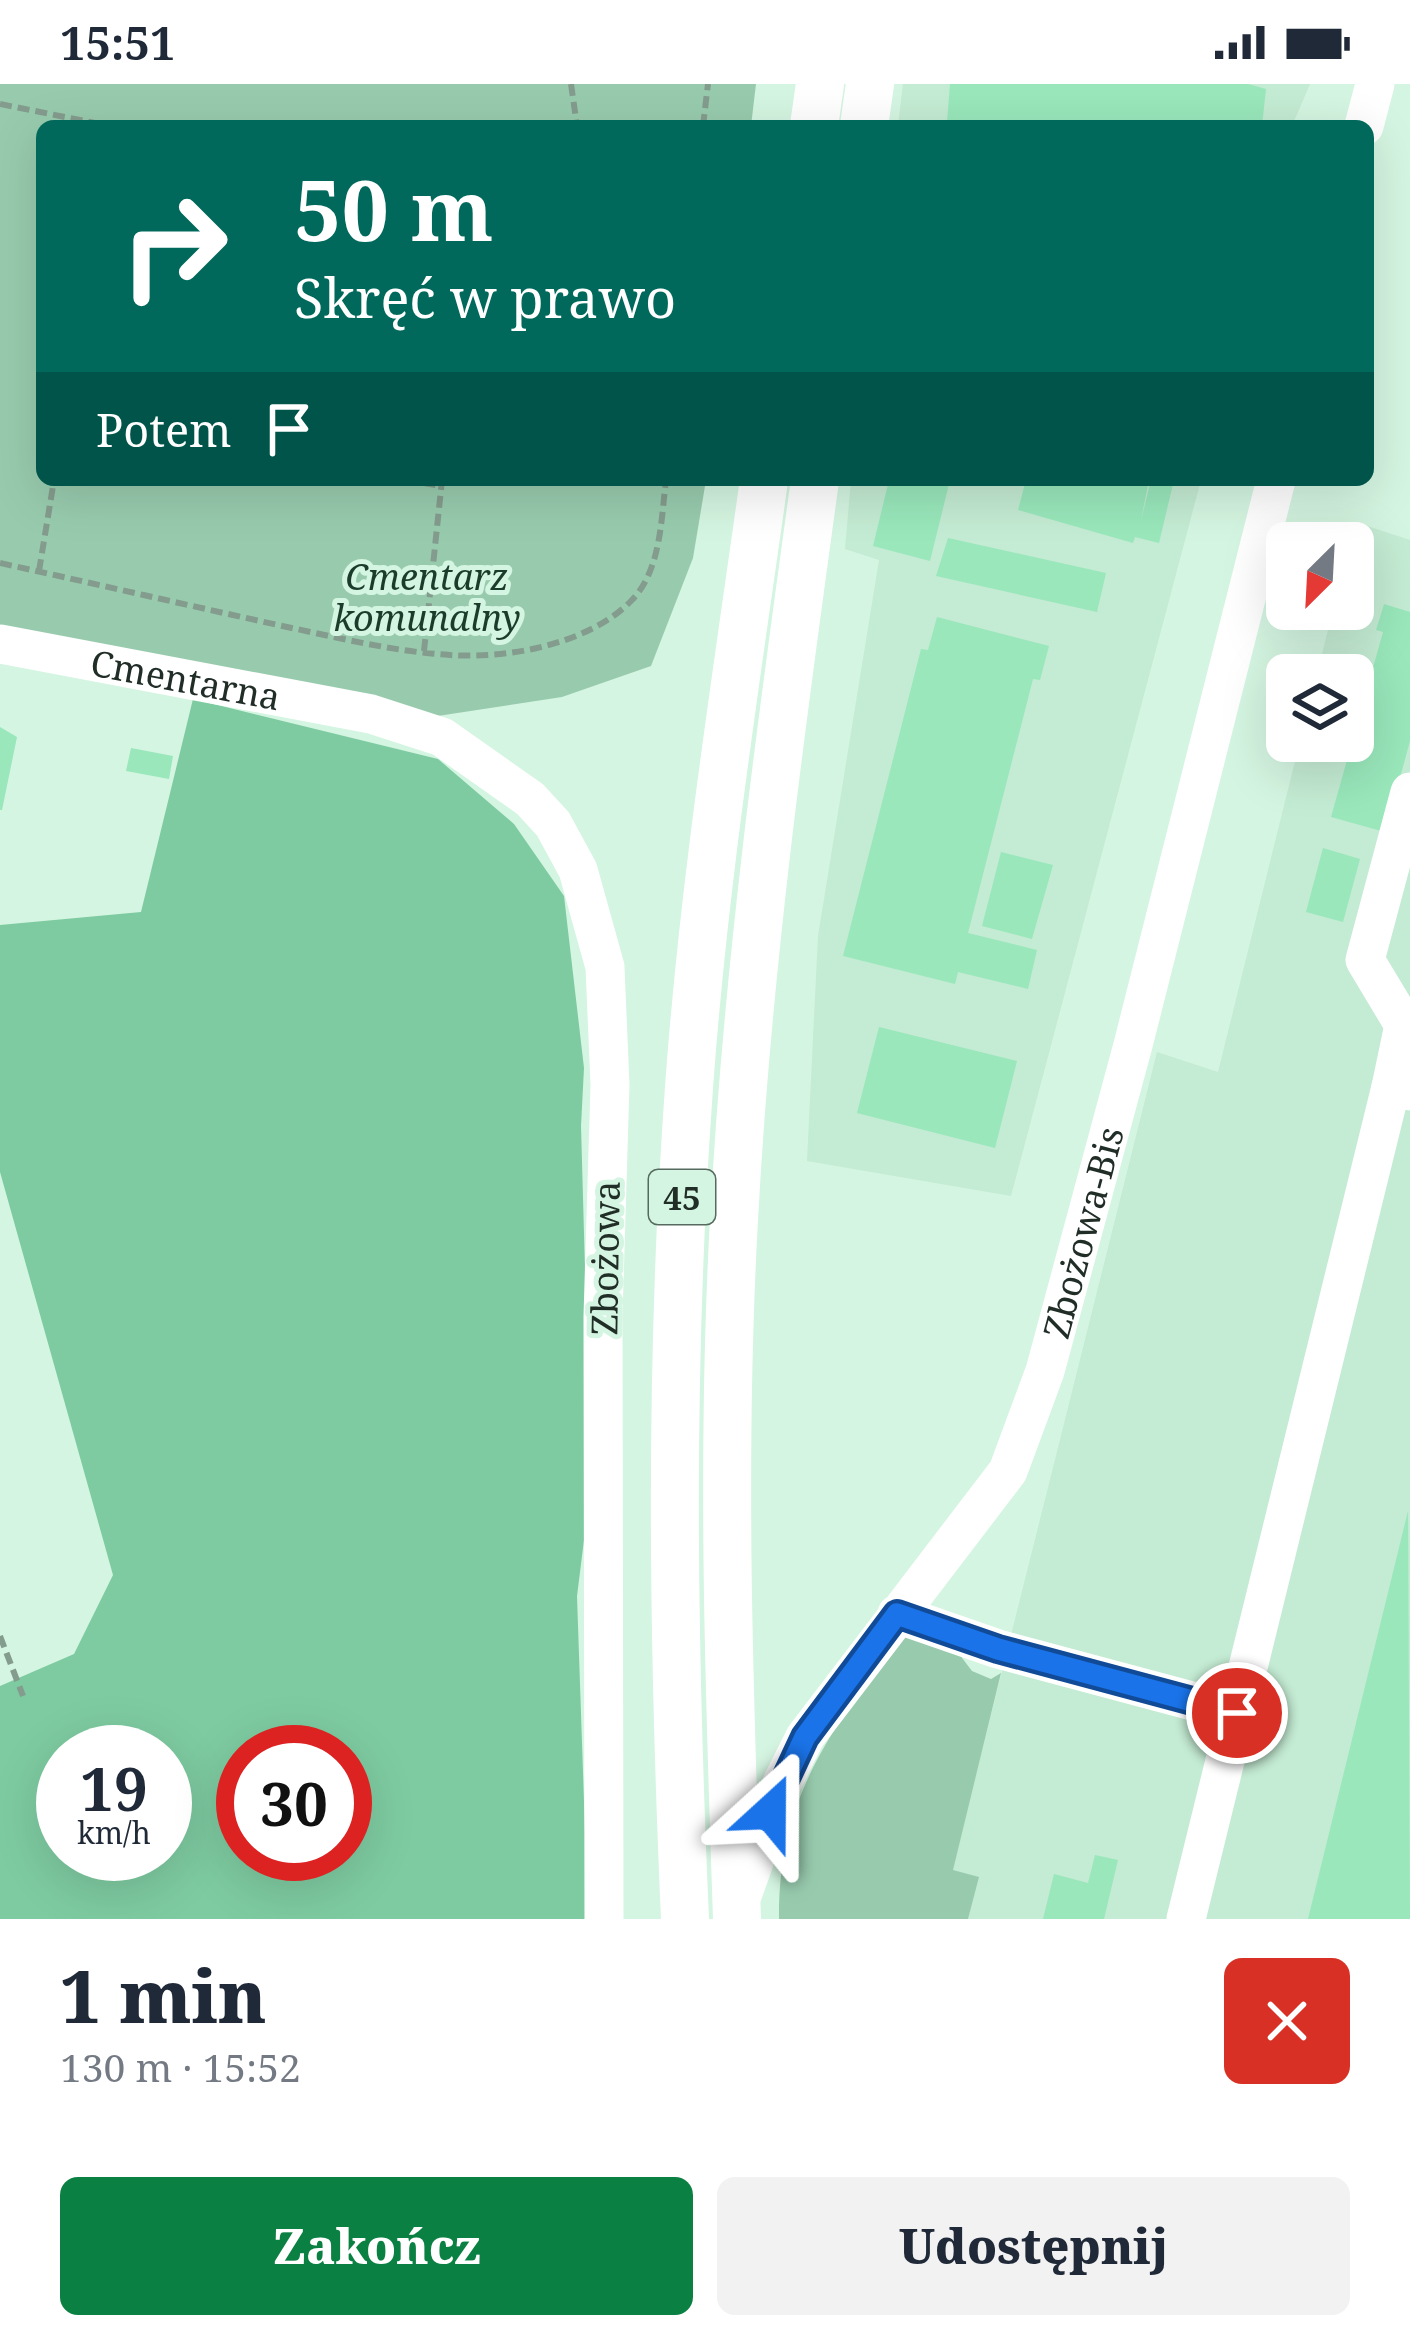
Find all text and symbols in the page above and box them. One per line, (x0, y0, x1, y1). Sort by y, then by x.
text: 15:51 (60, 12, 175, 73)
text: 50 m (294, 151, 494, 266)
icon: right (96, 168, 252, 324)
text: Skręć w prawo (294, 260, 676, 334)
icon: arrive (256, 396, 322, 462)
text: Potem (96, 399, 232, 460)
north arrow (1266, 522, 1374, 630)
map controls (1266, 522, 1374, 762)
park label: Cmentarz komunalny (333, 552, 521, 642)
street label: Cmentarna (87, 637, 285, 721)
button: layers (1266, 654, 1374, 762)
street label: Zbożowa-Bis (1030, 1121, 1134, 1344)
road number: 45 (649, 1170, 715, 1224)
street label: Zbożowa (579, 1180, 631, 1336)
pin (1186, 1662, 1288, 1764)
icon: arrive (1204, 1680, 1270, 1746)
speed limit sign: 30 (216, 1725, 372, 1881)
text: 19 (80, 1747, 148, 1829)
position arrow (707, 1749, 833, 1875)
text: km/h (77, 1812, 151, 1853)
text: 1 min (60, 1946, 267, 2044)
button: close (1224, 1958, 1350, 2084)
text: 130 m · 15:52 (60, 2040, 301, 2093)
button: Zakończ (60, 2177, 693, 2315)
button: Udostępnij (717, 2177, 1350, 2315)

